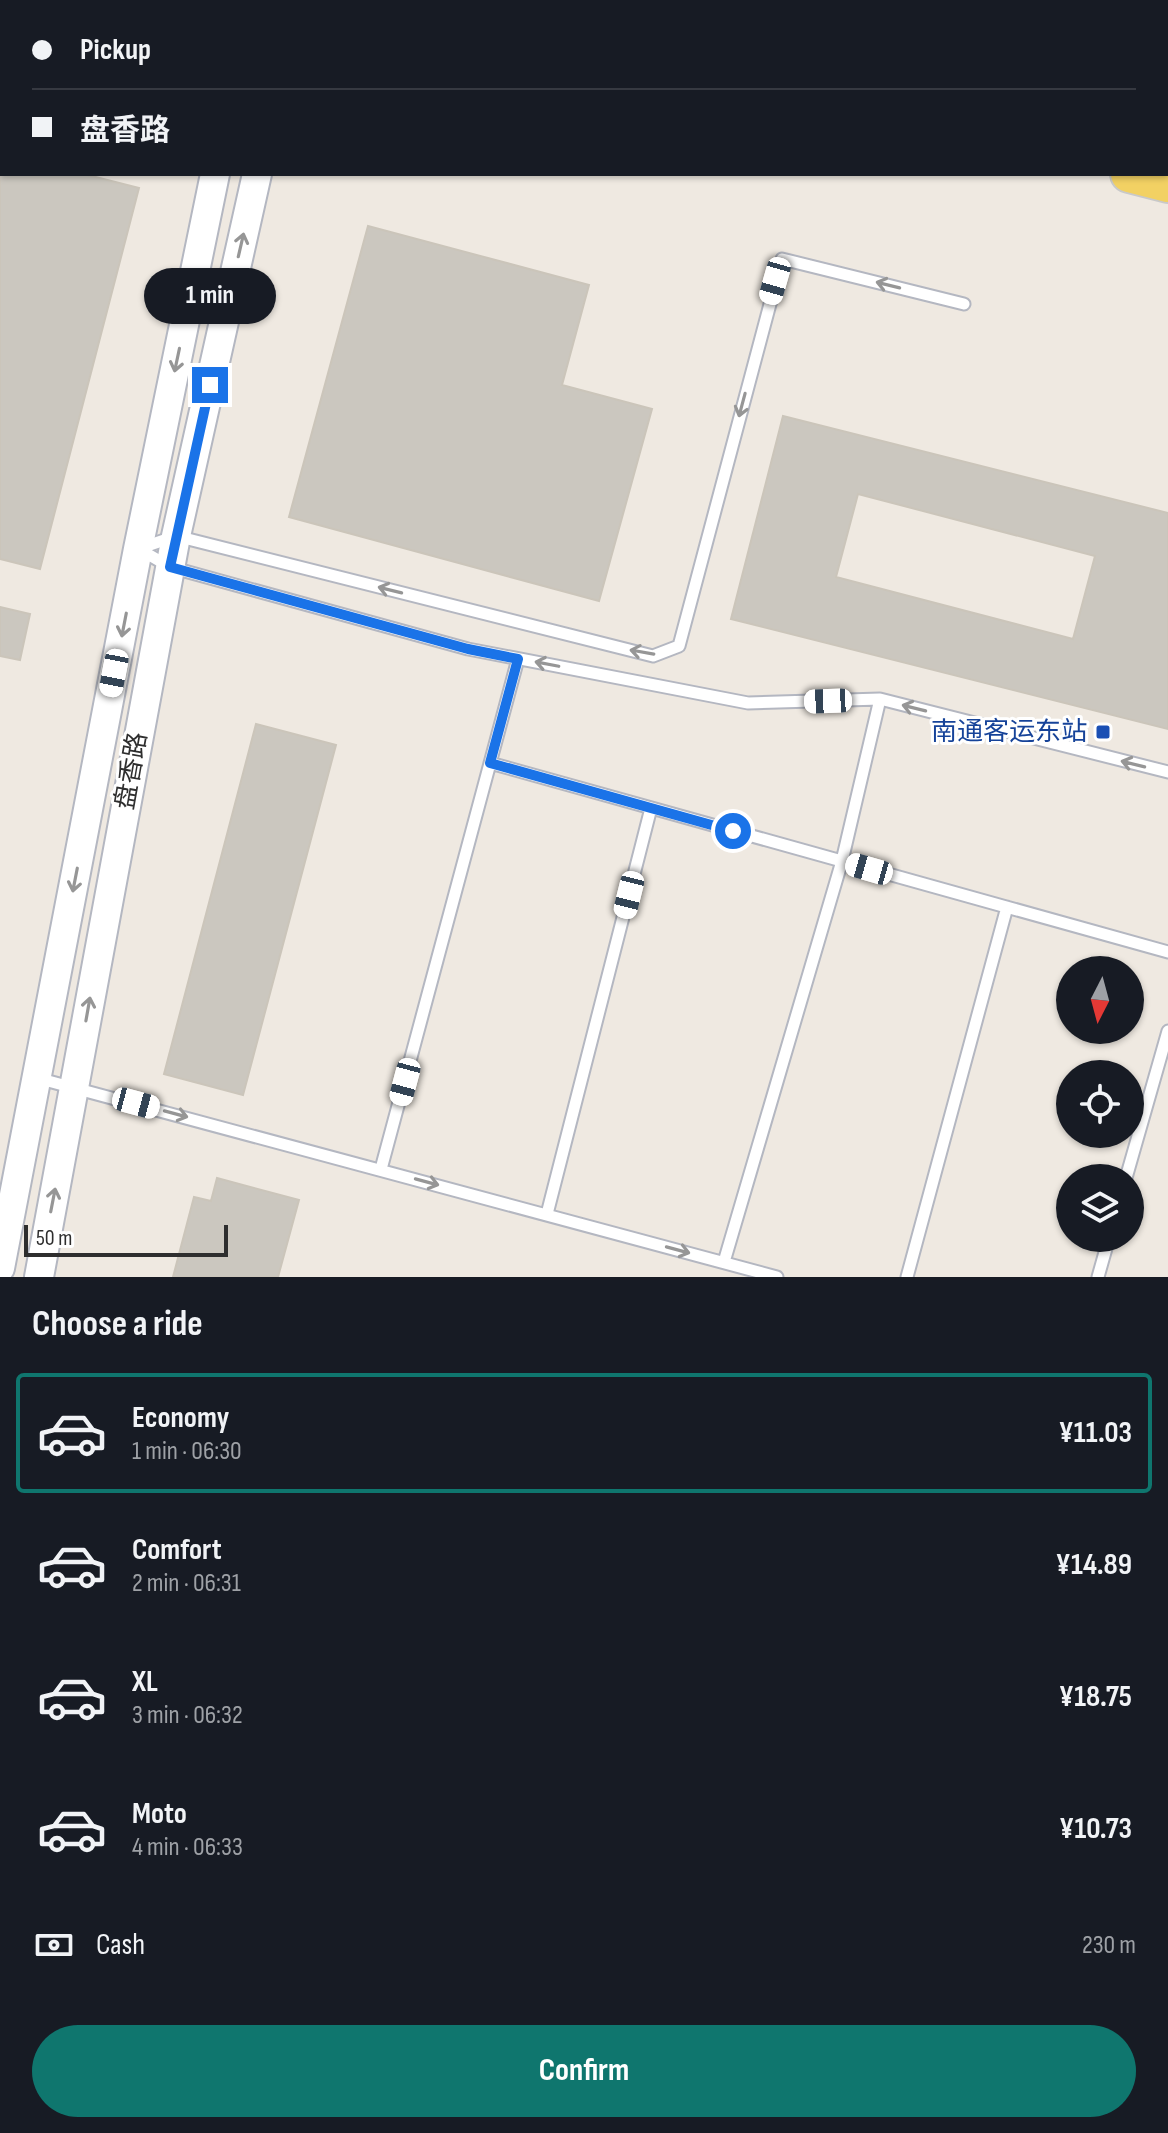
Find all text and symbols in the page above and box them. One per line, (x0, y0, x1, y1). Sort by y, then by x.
text: Pickup (80, 32, 151, 68)
text: 盘香路 (80, 113, 170, 149)
one-way arrow (235, 232, 250, 258)
car (757, 255, 793, 307)
callout: 1 min (144, 269, 276, 325)
one-way arrow (876, 277, 902, 292)
text: 1 min (186, 280, 234, 311)
one-way arrow (169, 347, 184, 372)
route end (192, 367, 228, 403)
one-way arrow (733, 391, 748, 417)
one-way arrow (378, 582, 404, 597)
one-way arrow (115, 612, 130, 637)
one-way arrow (630, 644, 656, 659)
car (98, 647, 130, 699)
one-way arrow (535, 656, 560, 671)
car (804, 688, 852, 714)
one-way arrow (901, 700, 927, 715)
place label: 南通客运东站 (931, 717, 1087, 748)
marker: 南通客运东站 (1094, 723, 1112, 741)
street label: 盘香路 (110, 730, 154, 812)
one-way arrow (1121, 755, 1146, 770)
route start (715, 813, 751, 849)
car (843, 851, 895, 887)
one-way arrow (66, 867, 81, 893)
car (612, 869, 646, 921)
north arrow (1056, 956, 1144, 1044)
map controls (1056, 956, 1144, 1252)
one-way arrow (82, 997, 97, 1023)
car (387, 1056, 423, 1108)
button: locate (1056, 1060, 1144, 1148)
car (110, 1085, 162, 1121)
one-way arrow (163, 1107, 189, 1122)
button: layers (1056, 1164, 1144, 1252)
one-way arrow (414, 1175, 440, 1190)
one-way arrow (46, 1188, 61, 1214)
scale bar (24, 1221, 228, 1257)
text: 50 m (36, 1225, 72, 1252)
one-way arrow (665, 1243, 691, 1258)
text: Choose a ride (32, 1303, 203, 1346)
icon: car (36, 1397, 108, 1469)
text: Economy (132, 1400, 229, 1436)
text: ¥11.03 (1058, 1415, 1132, 1451)
text: 1 min · 06:30 (132, 1436, 242, 1467)
icon: car (36, 1529, 108, 1601)
text: Comfort (132, 1532, 222, 1568)
text: ¥14.89 (1055, 1547, 1132, 1583)
text: 2 min · 06:31 (132, 1568, 241, 1599)
icon: car (36, 1661, 108, 1733)
text: XL (132, 1664, 158, 1700)
text: ¥18.75 (1059, 1679, 1132, 1715)
text: 3 min · 06:32 (132, 1700, 243, 1731)
icon: car (36, 1793, 108, 1865)
text: Moto (132, 1796, 187, 1832)
text: ¥10.73 (1059, 1811, 1132, 1847)
text: 4 min · 06:33 (132, 1832, 243, 1863)
icon: cash (32, 1923, 76, 1967)
text: Cash (96, 1927, 145, 1963)
text: 230 m (1082, 1930, 1136, 1961)
button: Confirm (32, 2025, 1136, 2117)

